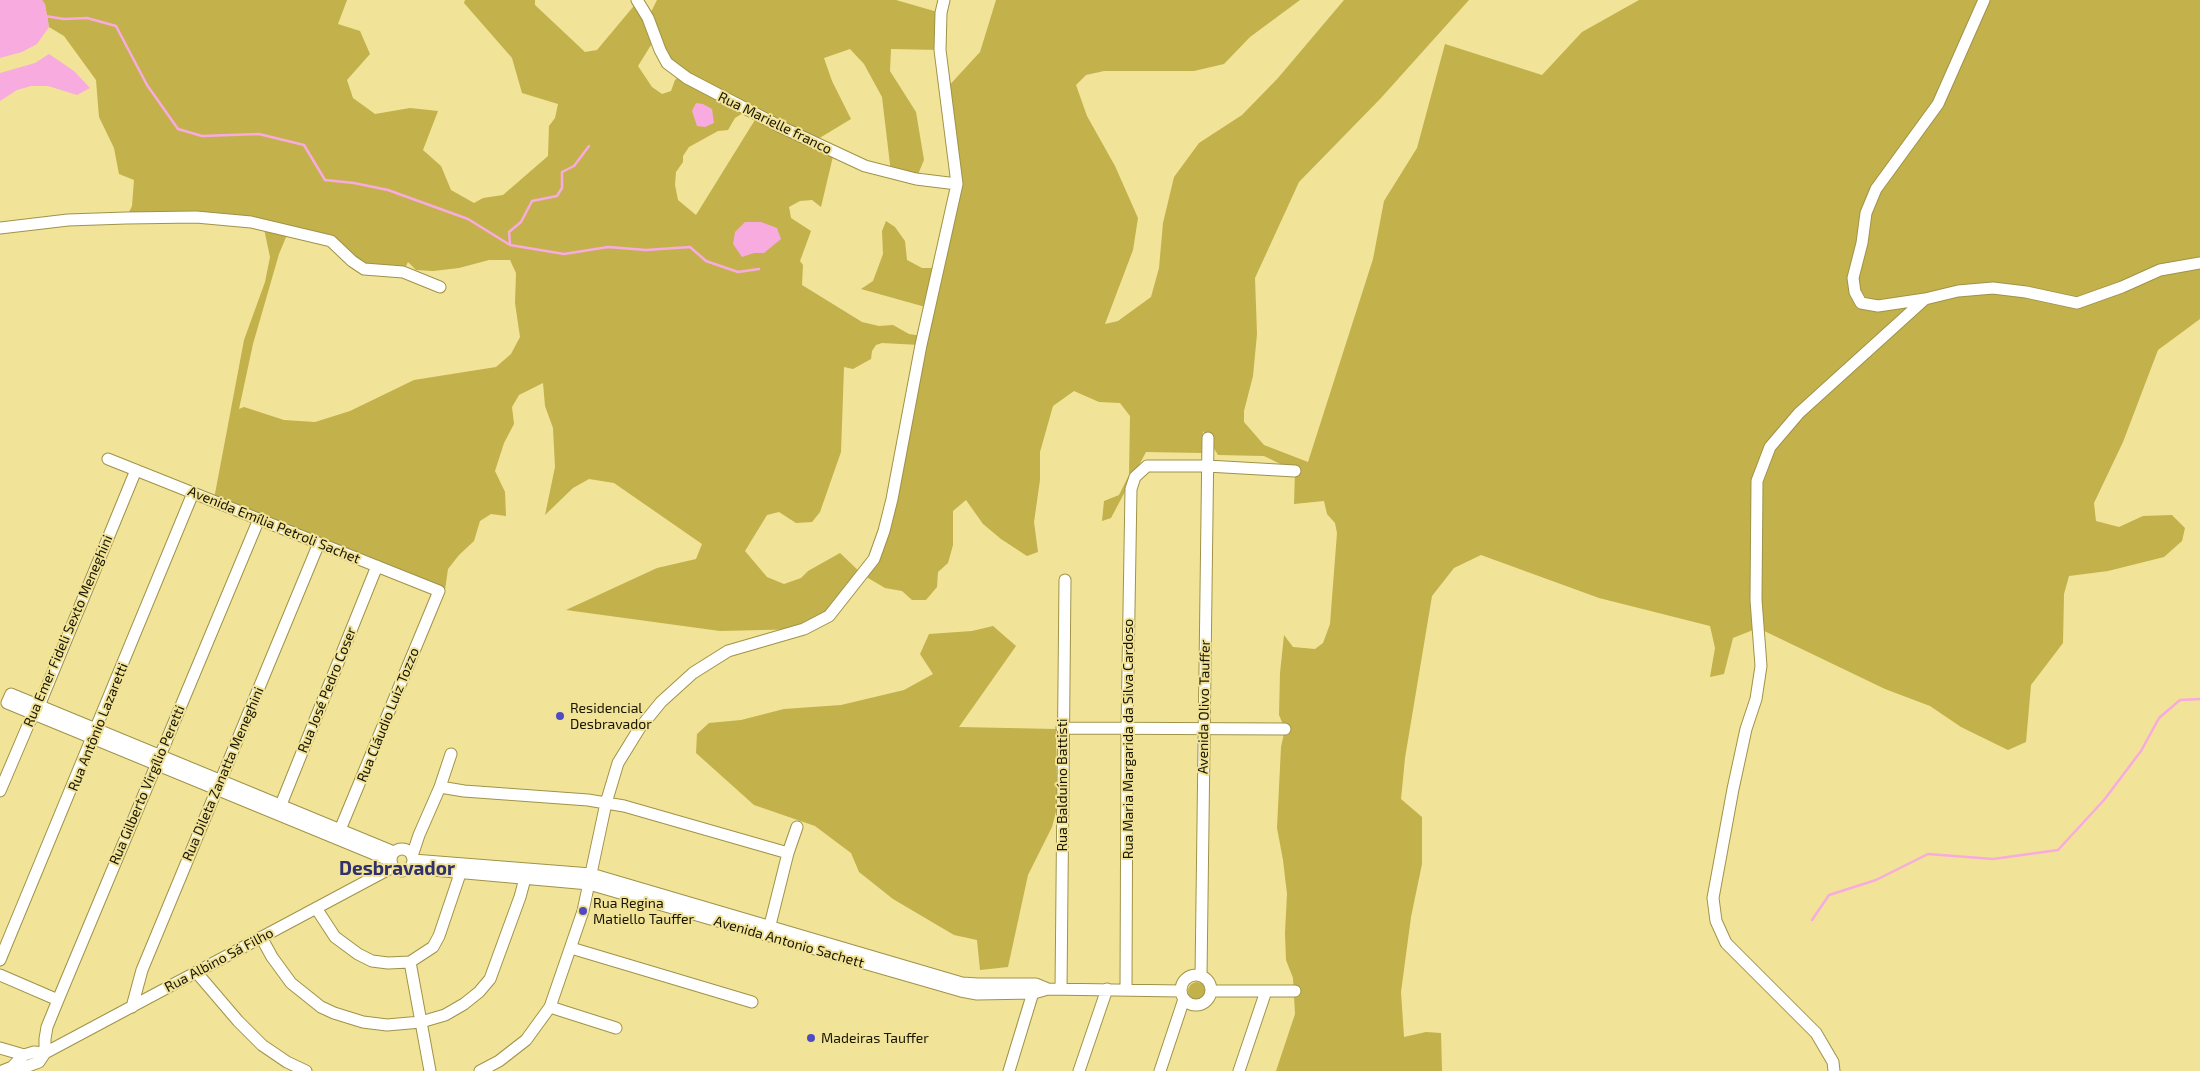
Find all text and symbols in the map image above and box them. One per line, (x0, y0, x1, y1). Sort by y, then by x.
street label: Rua Marielle franco (715, 88, 835, 158)
street label: Avenida Emília Petroli Sachet (185, 483, 363, 567)
street label: Rua Emer Fideli Sexto Meneghini (20, 533, 116, 729)
street label: Rua Maria Margarida da Silva Cardoso (1120, 619, 1136, 859)
street label: Rua José Pedro Coser (294, 625, 360, 755)
street label: Avenida Olivo Tauffer (1194, 640, 1214, 774)
street label: Rua Cláudio Luiz Tozzo (353, 645, 423, 785)
street label: Rua Antônio Lazaretti (65, 660, 131, 794)
street label: Rua Dileta Zanatta Meneghini (179, 684, 267, 864)
place label: Residencial Desbravador (570, 700, 652, 732)
street label: Rua Gilberto Virgílio Peretti (106, 703, 188, 867)
marker: Residencial Desbravador (554, 710, 566, 722)
street label: Rua Balduíno Battisti (1054, 718, 1070, 852)
district label: Desbravador (339, 858, 455, 880)
place label: Rua Regina Matiello Tauffer (593, 895, 694, 928)
marker: Rua Regina Matiello Tauffer (577, 905, 589, 917)
street label: Avenida Antonio Sachett (712, 913, 866, 971)
street label: Rua Albino Sá Filho (162, 924, 276, 996)
place label: Madeiras Tauffer (821, 1030, 929, 1046)
marker: Madeiras Tauffer (805, 1032, 817, 1044)

